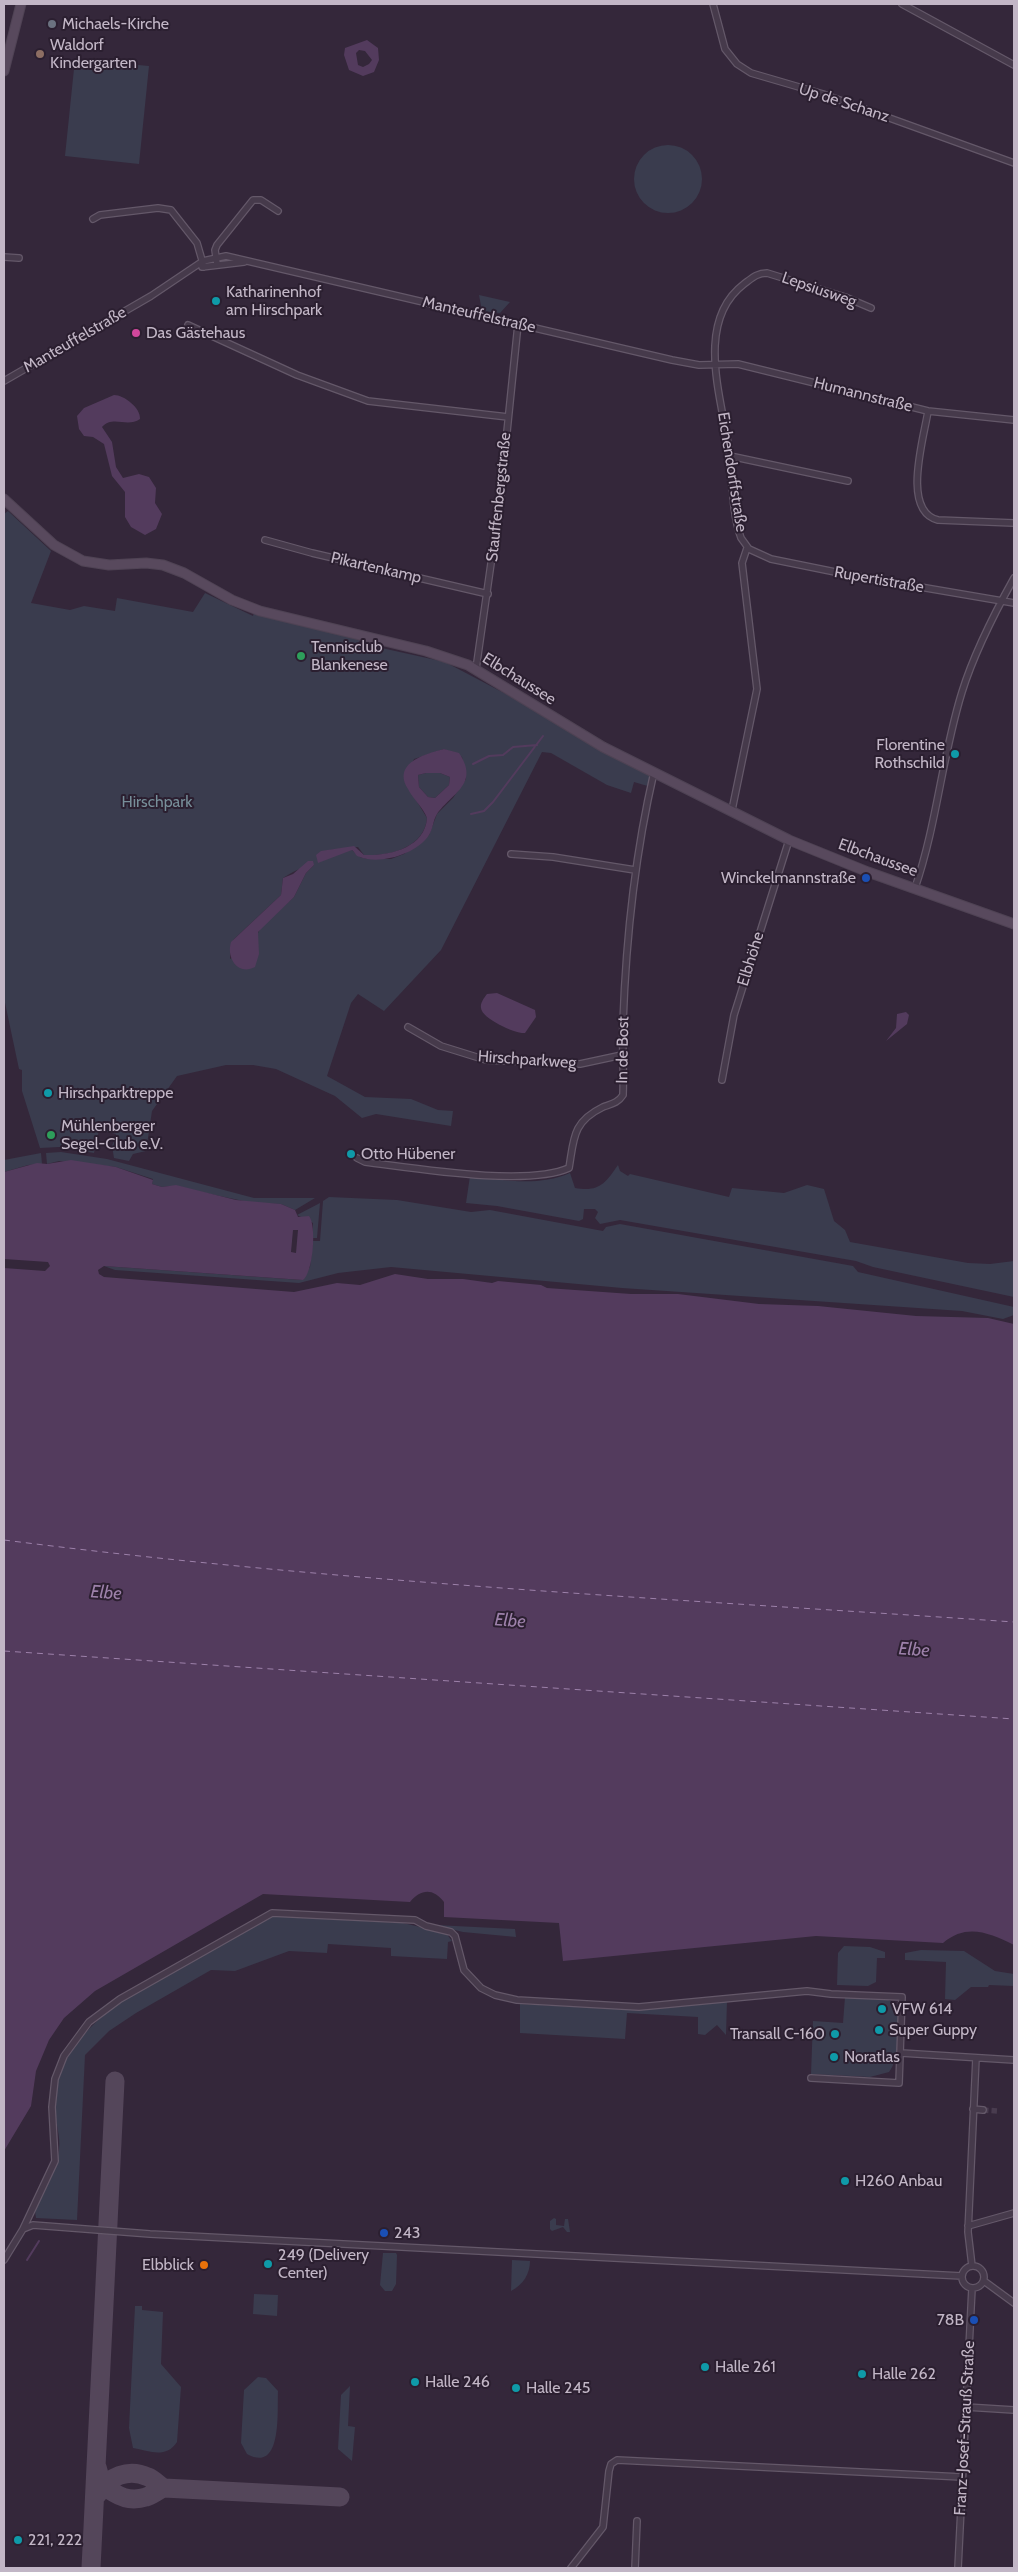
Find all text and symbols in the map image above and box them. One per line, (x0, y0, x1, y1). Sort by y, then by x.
place label: Michaels-Kirche (62, 14, 169, 34)
marker: Michaels-Kirche (46, 18, 58, 30)
place label: Waldorf Kindergarten (50, 35, 137, 73)
marker: Waldorf Kindergarten (34, 48, 46, 60)
street label: Up de Schanz (796, 79, 892, 127)
street label: Lepsiusweg (779, 268, 859, 312)
place label: Katharinenhof am Hirschpark (226, 282, 322, 320)
street label: Manteuffelstraße (420, 293, 538, 337)
marker: Katharinenhof am Hirschpark (210, 295, 222, 307)
street label: Manteuffelstraße (20, 303, 130, 377)
place label: Das Gästehaus (146, 323, 245, 343)
marker: Das Gästehaus (130, 327, 142, 339)
street label: Humannstraße (812, 373, 914, 417)
street label: Eichendorffstraße (713, 411, 751, 533)
street label: Stauffenbergstraße (483, 431, 515, 563)
street label: Pikartenkamp (329, 548, 423, 588)
street label: Rupertistraße (833, 563, 925, 597)
place label: Tennisclub Blankenese (311, 637, 388, 675)
street label: Elbchaussee (479, 649, 559, 709)
marker: Tennisclub Blankenese (295, 650, 307, 662)
place label: Florentine Rothschild (874, 735, 945, 773)
marker: Florentine Rothschild (949, 748, 961, 760)
park label: Hirschpark (122, 792, 192, 812)
street label: Elbchaussee (836, 835, 920, 881)
place label: Winckelmannstraße (721, 868, 856, 888)
marker: Winckelmannstraße (860, 872, 872, 884)
street label: Elbhöhe (734, 929, 768, 989)
street label: In de Bost (613, 1016, 633, 1084)
street label: Hirschparkweg (477, 1047, 577, 1073)
place label: Hirschparktreppe (58, 1083, 173, 1103)
marker: Hirschparktreppe (42, 1087, 54, 1099)
place label: Mühlenberger Segel-Club e.V. (61, 1116, 163, 1154)
marker: Mühlenberger Segel-Club e.V. (45, 1129, 57, 1141)
place label: Otto Hübener (361, 1144, 455, 1164)
marker: Otto Hübener (345, 1148, 357, 1160)
water label: Elbe (90, 1581, 122, 1605)
water label: Elbe (494, 1609, 526, 1633)
water label: Elbe (898, 1638, 930, 1662)
place label: VFW 614 (892, 1999, 952, 2019)
marker: VFW 614 (876, 2003, 888, 2015)
place label: Super Guppy (889, 2020, 977, 2040)
place label: Transall C-160 (730, 2024, 825, 2044)
marker: Super Guppy (873, 2024, 885, 2036)
marker: Transall C-160 (829, 2028, 841, 2040)
place label: Noratlas (844, 2047, 900, 2067)
marker: Noratlas (828, 2051, 840, 2063)
place label: H260 Anbau (855, 2171, 942, 2191)
marker: H260 Anbau (839, 2175, 851, 2187)
place label: 243 (394, 2223, 420, 2243)
marker: 243 (378, 2227, 390, 2239)
place label: 249 (Delivery Center) (278, 2245, 369, 2283)
place label: Elbblick (142, 2255, 194, 2275)
marker: 249 (Delivery Center) (262, 2258, 274, 2270)
marker: Elbblick (198, 2259, 210, 2271)
place label: 78B (937, 2310, 964, 2330)
marker: 78B (968, 2314, 980, 2326)
street label: Franz-Josef-Strauß Straße (951, 2340, 979, 2516)
place label: Halle 261 (715, 2357, 776, 2377)
marker: Halle 261 (699, 2361, 711, 2373)
place label: Halle 262 (872, 2364, 936, 2384)
marker: Halle 262 (856, 2368, 868, 2380)
place label: Halle 246 (425, 2372, 490, 2392)
marker: Halle 246 (409, 2376, 421, 2388)
place label: Halle 245 (526, 2378, 590, 2398)
marker: Halle 245 (510, 2382, 522, 2394)
place label: 221, 222 (28, 2530, 82, 2550)
marker: 221, 222 (12, 2534, 24, 2546)

